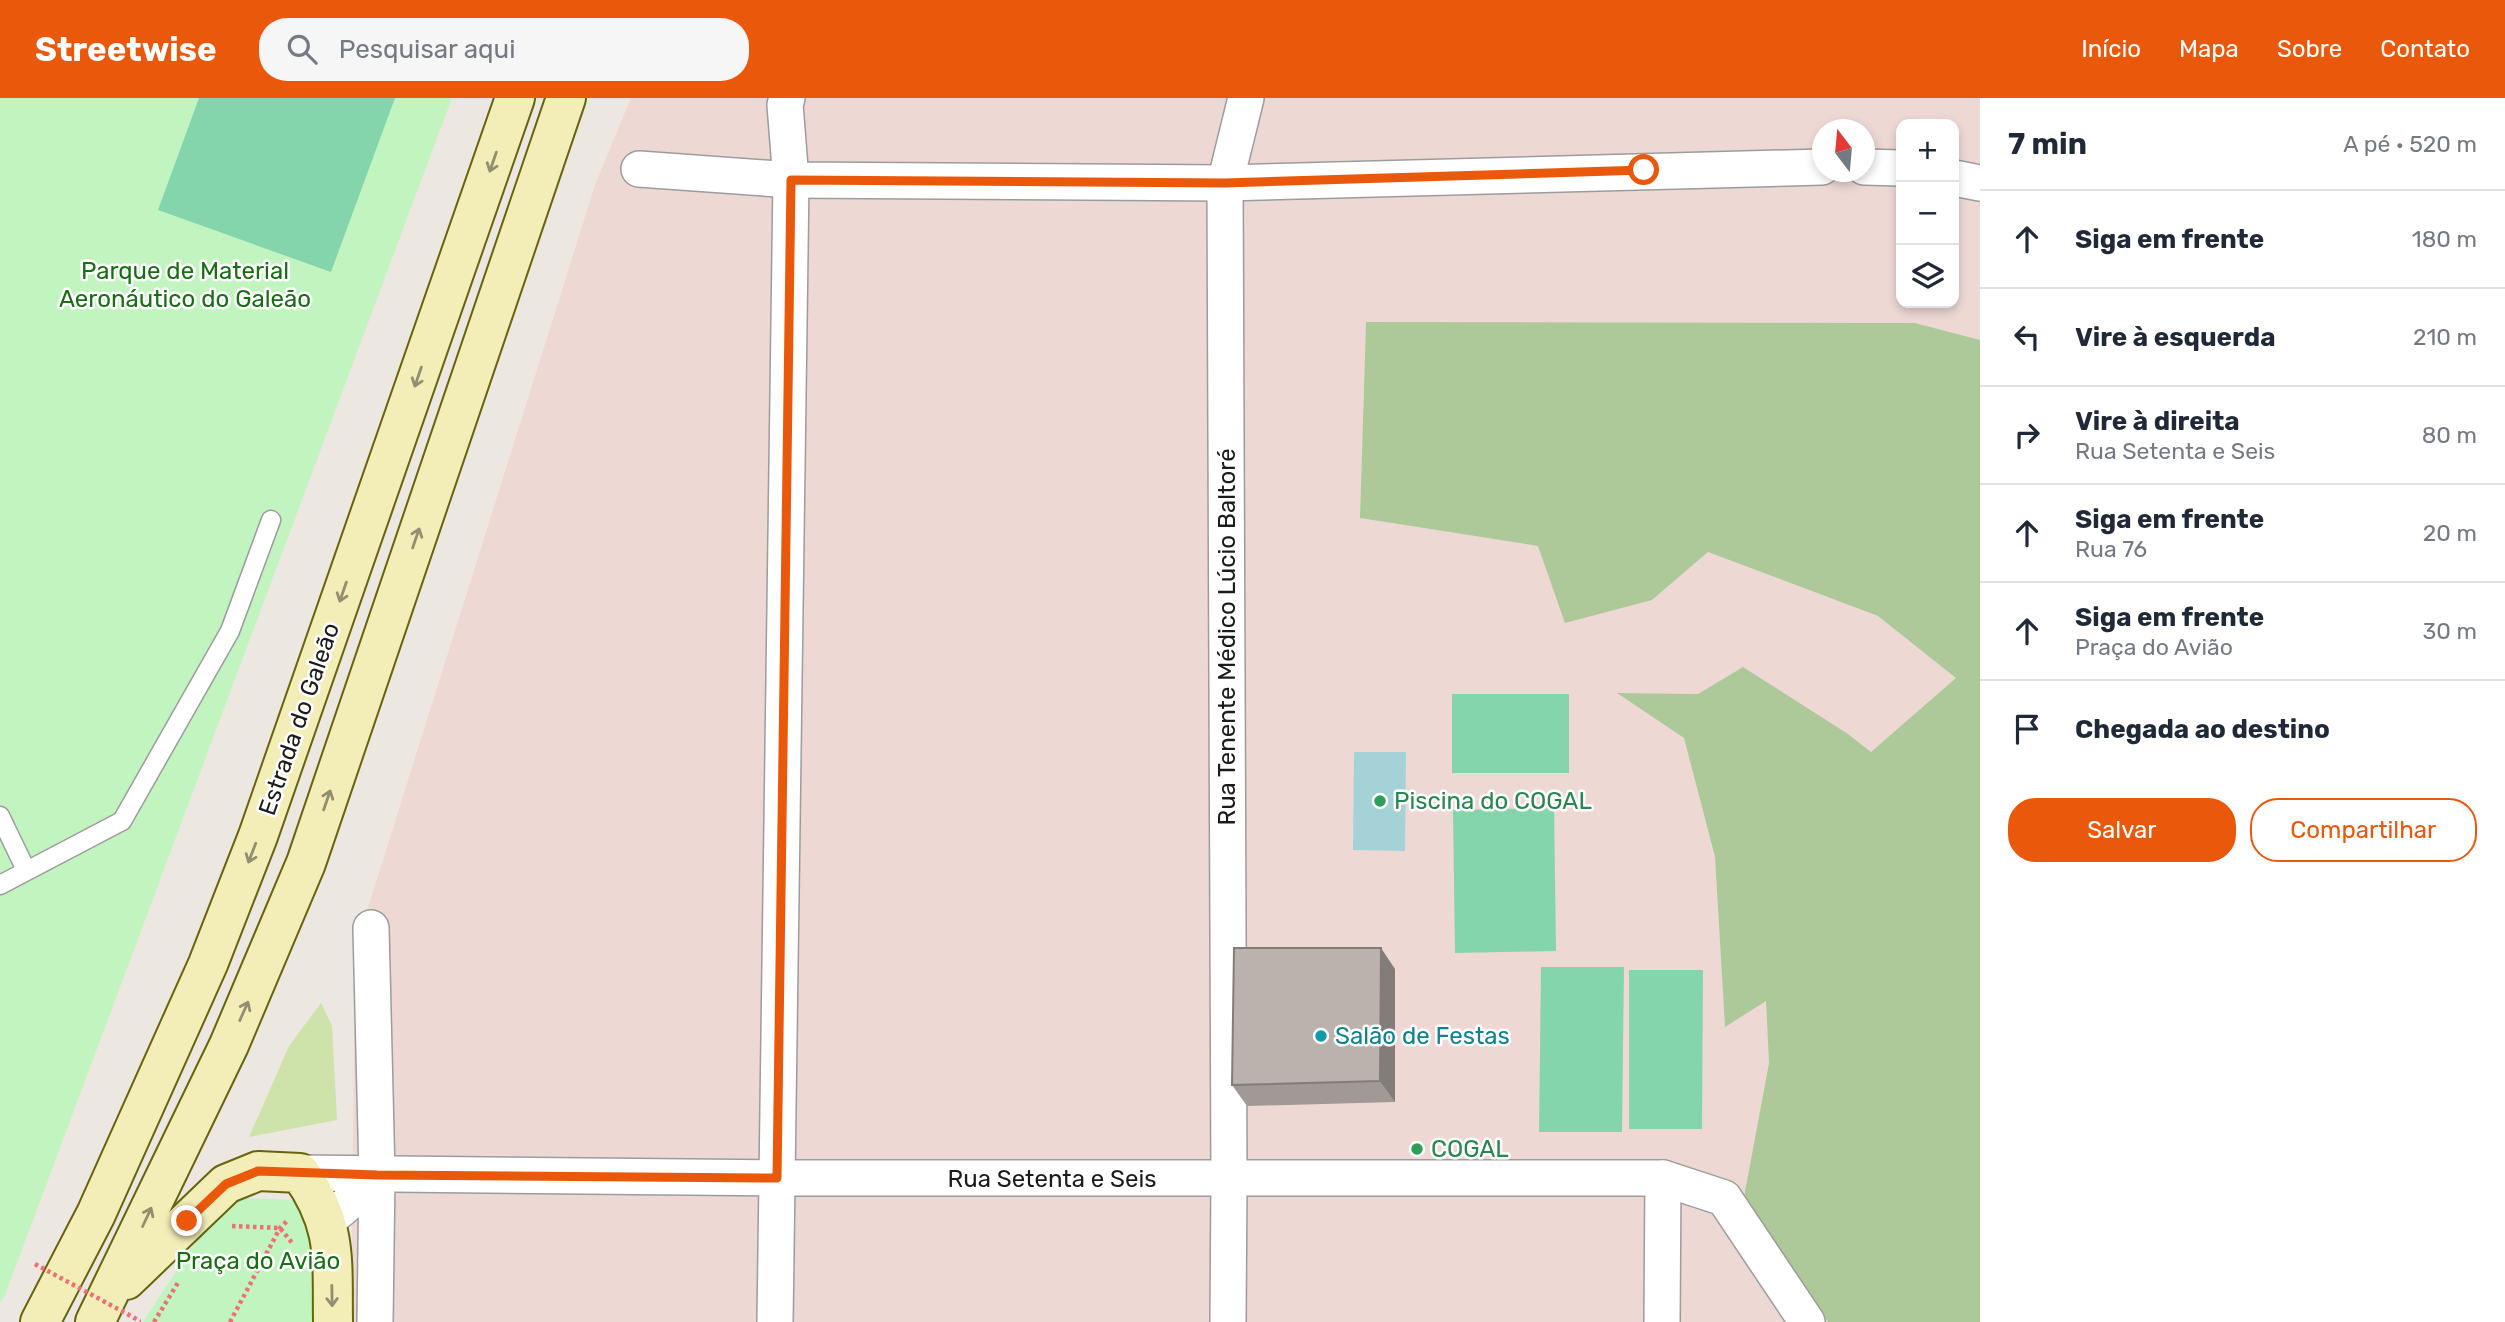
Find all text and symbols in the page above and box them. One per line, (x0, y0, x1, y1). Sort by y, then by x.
search box (259, 18, 749, 81)
text: Streetwise (35, 30, 217, 69)
icon: search (283, 30, 321, 68)
text: Pesquisar aqui (339, 34, 515, 65)
text: Início (2081, 35, 2141, 63)
text: Mapa (2179, 35, 2239, 63)
text: Sobre (2277, 35, 2342, 63)
text: Contato (2380, 35, 2470, 63)
north arrow (1812, 119, 1875, 182)
map controls (1896, 119, 1959, 308)
button: + (1896, 119, 1959, 182)
text: 7 min (2008, 126, 2087, 162)
text: A pé · 520 m (2343, 130, 2477, 158)
one-way arrow (486, 151, 498, 173)
route start (1628, 154, 1659, 185)
button: − (1896, 182, 1959, 245)
icon: ahead (2008, 220, 2046, 258)
text: Siga em frente (2075, 224, 2264, 255)
text: 180 m (2412, 225, 2477, 253)
button: layers (1896, 245, 1959, 308)
park label: Parque de Material Aeronáutico do Galeão (59, 257, 311, 313)
icon: left (2008, 318, 2046, 356)
text: Vire à esquerda (2075, 322, 2276, 353)
text: 210 m (2413, 323, 2477, 351)
one-way arrow (411, 366, 423, 388)
text: Vire à direita (2075, 406, 2240, 437)
icon: right (2008, 416, 2046, 454)
text: 80 m (2422, 421, 2477, 449)
text: Rua Setenta e Seis (2075, 437, 2275, 465)
street label: Rua Tenente Médico Lúcio Baltoré (1213, 448, 1241, 826)
text: Siga em frente (2075, 504, 2264, 535)
icon: ahead (2008, 514, 2046, 552)
text: 20 m (2423, 519, 2477, 547)
one-way arrow (411, 527, 423, 549)
text: Rua 76 (2075, 535, 2147, 563)
one-way arrow (336, 581, 348, 603)
text: Siga em frente (2075, 602, 2264, 633)
icon: ahead (2008, 612, 2046, 650)
text: 30 m (2422, 617, 2477, 645)
street label: Estrada do Galeão (253, 619, 345, 819)
text: Praça do Avião (2075, 633, 2233, 661)
icon: arrive (2008, 710, 2046, 748)
text: Chegada ao destino (2075, 714, 2330, 745)
place label: Piscina do COGAL (1394, 787, 1592, 815)
one-way arrow (322, 789, 334, 811)
marker: Piscina do COGAL (1372, 793, 1388, 809)
button: Salvar (2008, 798, 2236, 862)
button: Compartilhar (2250, 798, 2477, 862)
one-way arrow (244, 842, 257, 863)
one-way arrow (238, 1001, 251, 1022)
place label: Salão de Festas (1335, 1022, 1510, 1050)
marker: Salão de Festas (1313, 1028, 1329, 1044)
place label: COGAL (1431, 1135, 1509, 1163)
marker: COGAL (1409, 1141, 1425, 1157)
street label: Rua Setenta e Seis (947, 1165, 1157, 1193)
route end (171, 1205, 202, 1236)
one-way arrow (141, 1207, 154, 1228)
park label: Praça do Avião (176, 1247, 340, 1275)
one-way arrow (325, 1284, 339, 1307)

